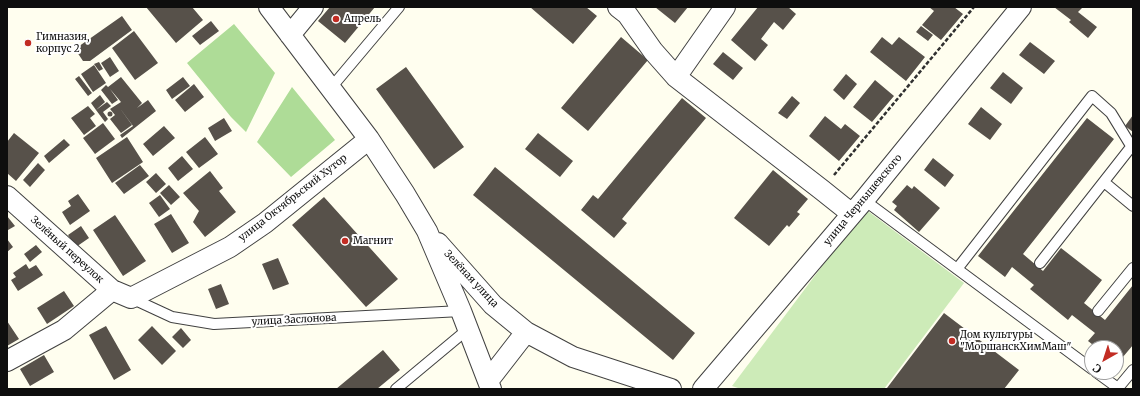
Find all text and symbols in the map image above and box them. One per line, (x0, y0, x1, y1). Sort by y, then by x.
place label: Апрель (344, 13, 381, 25)
marker: Апрель (331, 14, 341, 24)
place label: Гимназия, корпус 2 (36, 31, 89, 54)
marker: Гимназия, корпус 2 (23, 38, 33, 48)
street label: улица Октябрьский Хутор (236, 152, 350, 244)
street label: улица Чернышевского (821, 152, 905, 248)
street label: Зелёный переулок (28, 214, 106, 286)
place label: Магнит (353, 235, 393, 247)
marker: Магнит (340, 236, 350, 246)
street label: Зелёная улица (441, 248, 501, 310)
street label: улица Заслонова (251, 312, 337, 328)
place label: Дом культуры "МоршанскХимМаш" (960, 329, 1071, 352)
marker: Дом культуры "МоршанскХимМаш" (947, 336, 957, 346)
north arrow (1084, 340, 1124, 380)
text: С (1090, 361, 1104, 376)

